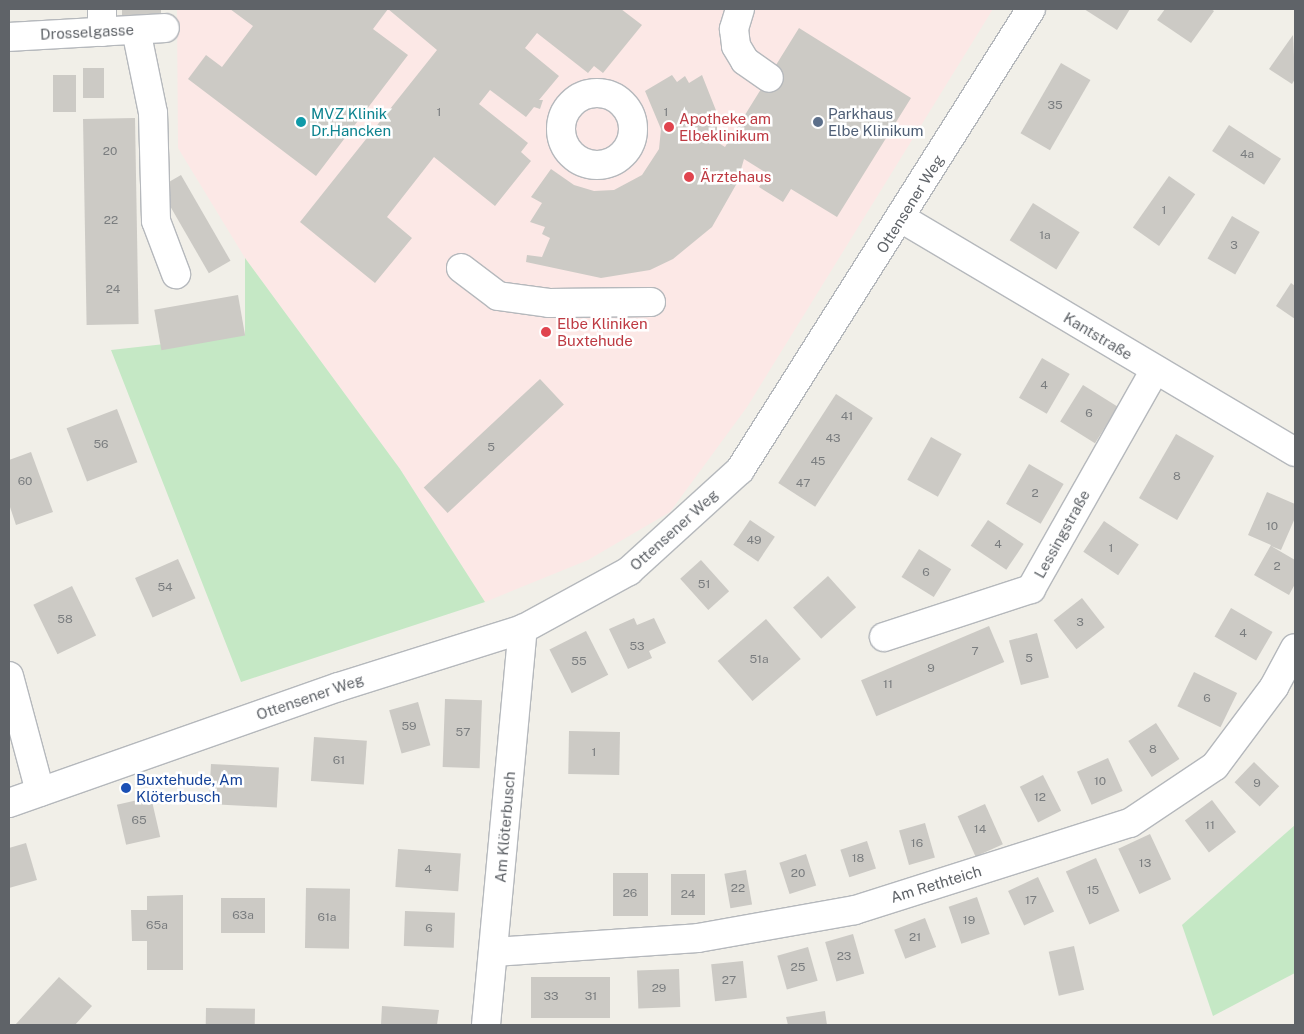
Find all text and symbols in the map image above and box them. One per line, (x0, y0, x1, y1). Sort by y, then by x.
street label: Drosselgasse (40, 21, 134, 43)
house number: 35 (1047, 99, 1063, 113)
place label: MVZ Klinik Dr.Hancken (311, 104, 391, 139)
place label: Parkhaus Elbe Klinikum (828, 104, 924, 139)
house number: 1 (437, 106, 441, 120)
house number: 1 (664, 106, 668, 120)
place label: Apotheke am Elbeklinikum (679, 109, 771, 144)
marker: MVZ Klinik Dr.Hancken (295, 116, 307, 128)
marker: Parkhaus Elbe Klinikum (812, 116, 824, 128)
marker: Apotheke am Elbeklinikum (663, 121, 675, 133)
house number: 20 (103, 145, 117, 159)
house number: 4a (1240, 148, 1254, 162)
street label: Ottensener Weg (872, 151, 948, 257)
place label: Ärztehaus (700, 168, 771, 186)
marker: Ärztehaus (682, 170, 696, 184)
house number: 1 (1162, 204, 1166, 218)
house number: 22 (104, 214, 118, 228)
house number: 1a (1039, 229, 1051, 243)
house number: 3 (1230, 239, 1238, 253)
house number: 24 (106, 283, 120, 297)
street label: Kantstraße (1060, 308, 1136, 364)
place label: Elbe Kliniken Buxtehude (557, 314, 648, 349)
marker: Elbe Kliniken Buxtehude (539, 325, 553, 339)
house number: 4 (1040, 379, 1048, 393)
house number: 6 (1085, 407, 1093, 421)
house number: 41 (841, 410, 853, 424)
house number: 43 (825, 432, 841, 446)
house number: 56 (93, 438, 109, 452)
house number: 5 (487, 441, 495, 455)
house number: 45 (810, 455, 826, 469)
house number: 8 (1173, 470, 1181, 484)
house number: 60 (18, 475, 32, 489)
house number: 47 (796, 477, 810, 491)
street label: Ottensener Weg (626, 486, 722, 574)
street label: Lessingstraße (1030, 487, 1094, 581)
house number: 2 (1031, 487, 1039, 501)
house number: 10 (1266, 520, 1278, 534)
house number: 49 (746, 534, 762, 548)
house number: 4 (994, 538, 1002, 552)
house number: 1 (1109, 542, 1113, 556)
house number: 2 (1273, 560, 1281, 574)
house number: 6 (922, 566, 930, 580)
house number: 51 (698, 578, 710, 592)
house number: 54 (157, 581, 173, 595)
house number: 58 (57, 613, 73, 627)
house number: 3 (1076, 616, 1084, 630)
house number: 4 (1239, 627, 1247, 641)
house number: 53 (629, 640, 645, 654)
house number: 7 (971, 645, 979, 659)
house number: 5 (1025, 652, 1033, 666)
house number: 51a (749, 653, 769, 667)
house number: 55 (571, 655, 587, 669)
house number: 9 (927, 662, 935, 676)
street label: Ottensener Weg (254, 670, 366, 724)
house number: 11 (883, 678, 893, 692)
house number: 6 (1203, 692, 1211, 706)
house number: 59 (401, 720, 417, 734)
house number: 57 (456, 726, 470, 740)
house number: 8 (1149, 743, 1157, 757)
house number: 1 (592, 746, 596, 760)
house number: 61 (333, 754, 345, 768)
place label: Buxtehude, Am Klöterbusch (136, 770, 243, 805)
street label: Am Klöterbusch (491, 771, 519, 883)
house number: 10 (1094, 775, 1106, 789)
house number: 9 (1253, 777, 1261, 791)
marker: Buxtehude, Am Klöterbusch (120, 782, 132, 794)
house number: 12 (1034, 791, 1046, 805)
house number: 65 (131, 814, 147, 828)
house number: 11 (1205, 819, 1215, 833)
house number: 14 (974, 823, 986, 837)
house number: 16 (911, 837, 923, 851)
house number: 18 (852, 852, 864, 866)
house number: 13 (1139, 857, 1151, 871)
street label: Am Rethteich (888, 862, 984, 906)
house number: 4 (424, 863, 432, 877)
house number: 20 (791, 867, 805, 881)
house number: 22 (731, 882, 745, 896)
house number: 15 (1087, 884, 1099, 898)
house number: 26 (623, 887, 637, 901)
house number: 24 (681, 888, 695, 902)
house number: 17 (1025, 894, 1037, 908)
house number: 63a (232, 909, 254, 923)
house number: 61a (318, 911, 336, 925)
house number: 19 (963, 914, 975, 928)
house number: 65a (146, 919, 168, 933)
house number: 6 (425, 922, 433, 936)
house number: 21 (909, 931, 921, 945)
house number: 23 (837, 950, 851, 964)
house number: 25 (791, 961, 805, 975)
house number: 27 (722, 974, 736, 988)
house number: 29 (652, 982, 666, 996)
house number: 33 (543, 990, 559, 1004)
house number: 31 (585, 990, 597, 1004)

